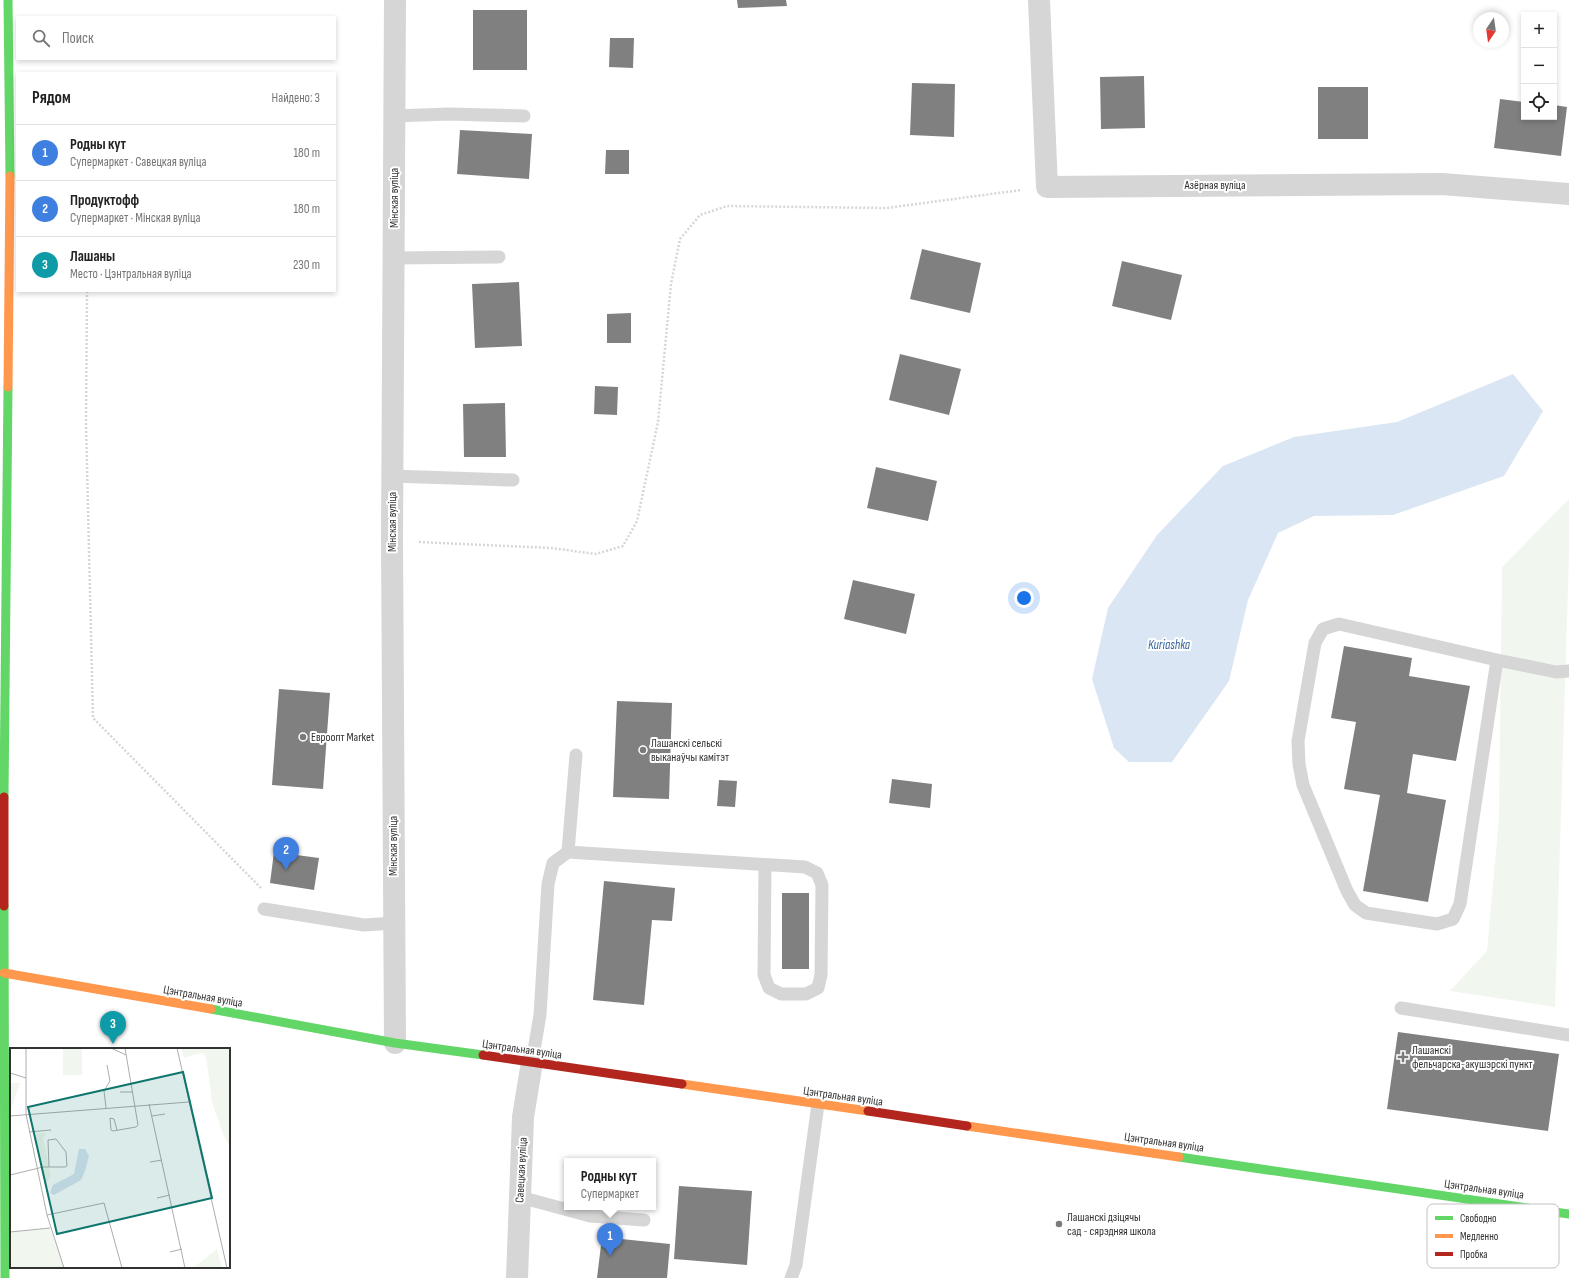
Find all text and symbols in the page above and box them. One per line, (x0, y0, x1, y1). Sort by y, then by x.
north arrow (1473, 12, 1509, 48)
map controls (1521, 12, 1557, 120)
button: + (1521, 12, 1557, 48)
search box (16, 16, 336, 60)
icon: search (30, 27, 52, 49)
text: Поиск (62, 29, 94, 48)
button: − (1521, 48, 1557, 84)
button: locate (1521, 84, 1557, 120)
text: Рядом (32, 88, 71, 108)
text: Найдено: 3 (272, 90, 320, 106)
text: Родны кут (70, 135, 126, 154)
text: 1 (42, 145, 48, 161)
text: 180 m (294, 145, 320, 161)
text: Супермаркет · Савецкая вуліца (70, 154, 206, 170)
street label: Мінская вуліца (387, 168, 402, 228)
street label: Азёрная вуліца (1183, 178, 1246, 193)
text: Продуктофф (70, 191, 139, 210)
text: 2 (42, 201, 48, 217)
text: 180 m (294, 201, 320, 217)
text: Супермаркет · Мінская вуліца (70, 210, 200, 226)
text: Лашаны (70, 247, 115, 266)
text: 3 (42, 257, 48, 273)
text: 230 m (293, 257, 320, 273)
text: Место · Цэнтральная вуліца (70, 266, 192, 282)
street label: Мінская вуліца (385, 492, 400, 552)
your location (1014, 588, 1034, 608)
water label: Kuriashka (1148, 637, 1191, 653)
place label: Евроопт Market (311, 730, 375, 745)
marker: Евроопт Market (298, 732, 308, 742)
place label: Лашанскі сельскі выканаўчы камітэт (651, 736, 729, 765)
marker: Лашанскі сельскі выканаўчы камітэт (638, 745, 648, 755)
street label: Мінская вуліца (386, 816, 401, 876)
pin: 2 (273, 837, 299, 870)
street label: Цэнтральная вуліца (162, 982, 244, 1011)
pin: 3 (100, 1011, 126, 1044)
street label: Цэнтральная вуліца (481, 1036, 563, 1063)
place label: Лашанскі фельчарска-акушэрскі пункт (1412, 1043, 1533, 1072)
inset map (10, 1048, 230, 1268)
marker: Лашанскі фельчарска-акушэрскі пункт (1397, 1051, 1409, 1063)
street label: Цэнтральная вуліца (802, 1083, 884, 1110)
street label: Цэнтральная вуліца (1123, 1129, 1205, 1156)
street label: Савецкая вуліца (512, 1136, 531, 1203)
popup (564, 1158, 656, 1210)
text: Родны кут (581, 1167, 637, 1186)
street label: Цэнтральная вуліца (1443, 1176, 1525, 1203)
text: Супермаркет (581, 1186, 639, 1202)
legend (1427, 1204, 1559, 1268)
place label: Лашанскі дзіцячы сад - сярэдняя школа (1067, 1210, 1156, 1239)
text: Свободно (1460, 1212, 1497, 1225)
marker: Лашанскі дзіцячы сад - сярэдняя школа (1054, 1219, 1064, 1229)
pin: 1 (597, 1223, 623, 1256)
text: Медленно (1460, 1230, 1499, 1243)
text: Пробка (1460, 1248, 1488, 1261)

